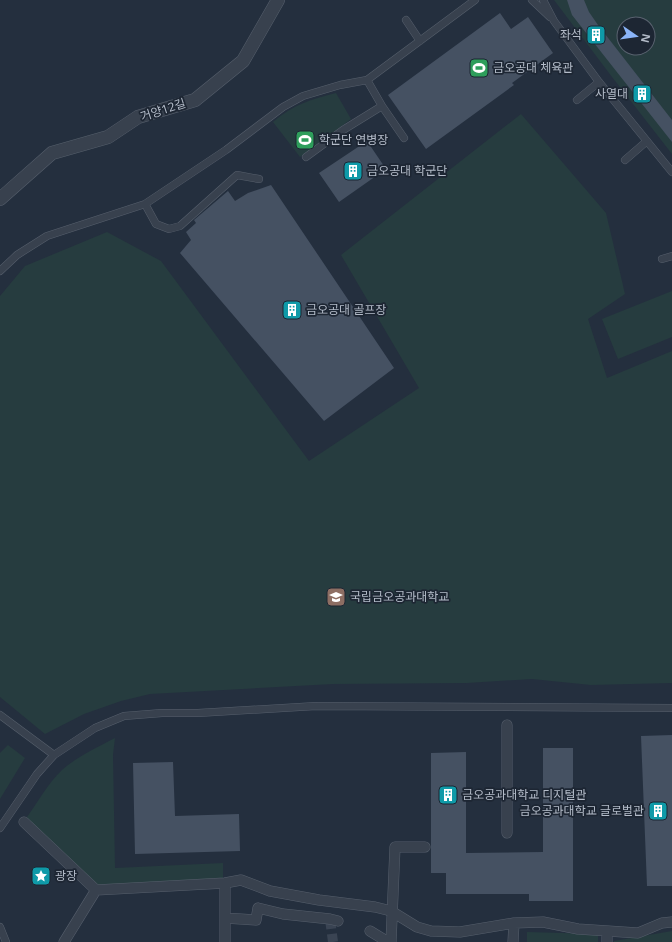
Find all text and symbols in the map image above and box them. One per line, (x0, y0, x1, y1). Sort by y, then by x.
north arrow (616, 16, 656, 56)
building icon: 좌석 (585, 24, 607, 46)
place label: 좌석 (560, 26, 582, 43)
text: N (638, 32, 655, 44)
sports icon: 금오공대 체육관 (468, 57, 490, 79)
place label: 금오공대 체육관 (493, 59, 573, 76)
building icon: 사열대 (631, 83, 653, 105)
place label: 사열대 (595, 85, 628, 102)
street label: 거양12길 (138, 94, 188, 125)
sports icon: 학군단 연병장 (294, 129, 316, 151)
place label: 학군단 연병장 (319, 131, 388, 148)
building icon: 금오공대 학군단 (342, 160, 364, 182)
place label: 금오공대 학군단 (367, 162, 447, 179)
building icon: 금오공대 골프장 (281, 299, 303, 321)
place label: 금오공대 골프장 (306, 301, 386, 318)
school or university icon: 국립금오공과대학교 (325, 586, 347, 608)
place label: 국립금오공과대학교 (350, 588, 449, 605)
building icon: 금오공과대학교 디지털관 (437, 784, 459, 806)
place label: 금오공과대학교 디지털관 (462, 786, 587, 803)
building icon: 금오공과대학교 글로벌관 (647, 800, 669, 822)
place label: 금오공과대학교 글로벌관 (519, 802, 644, 819)
place icon: 광장 (30, 865, 52, 887)
place label: 광장 (55, 867, 77, 884)

